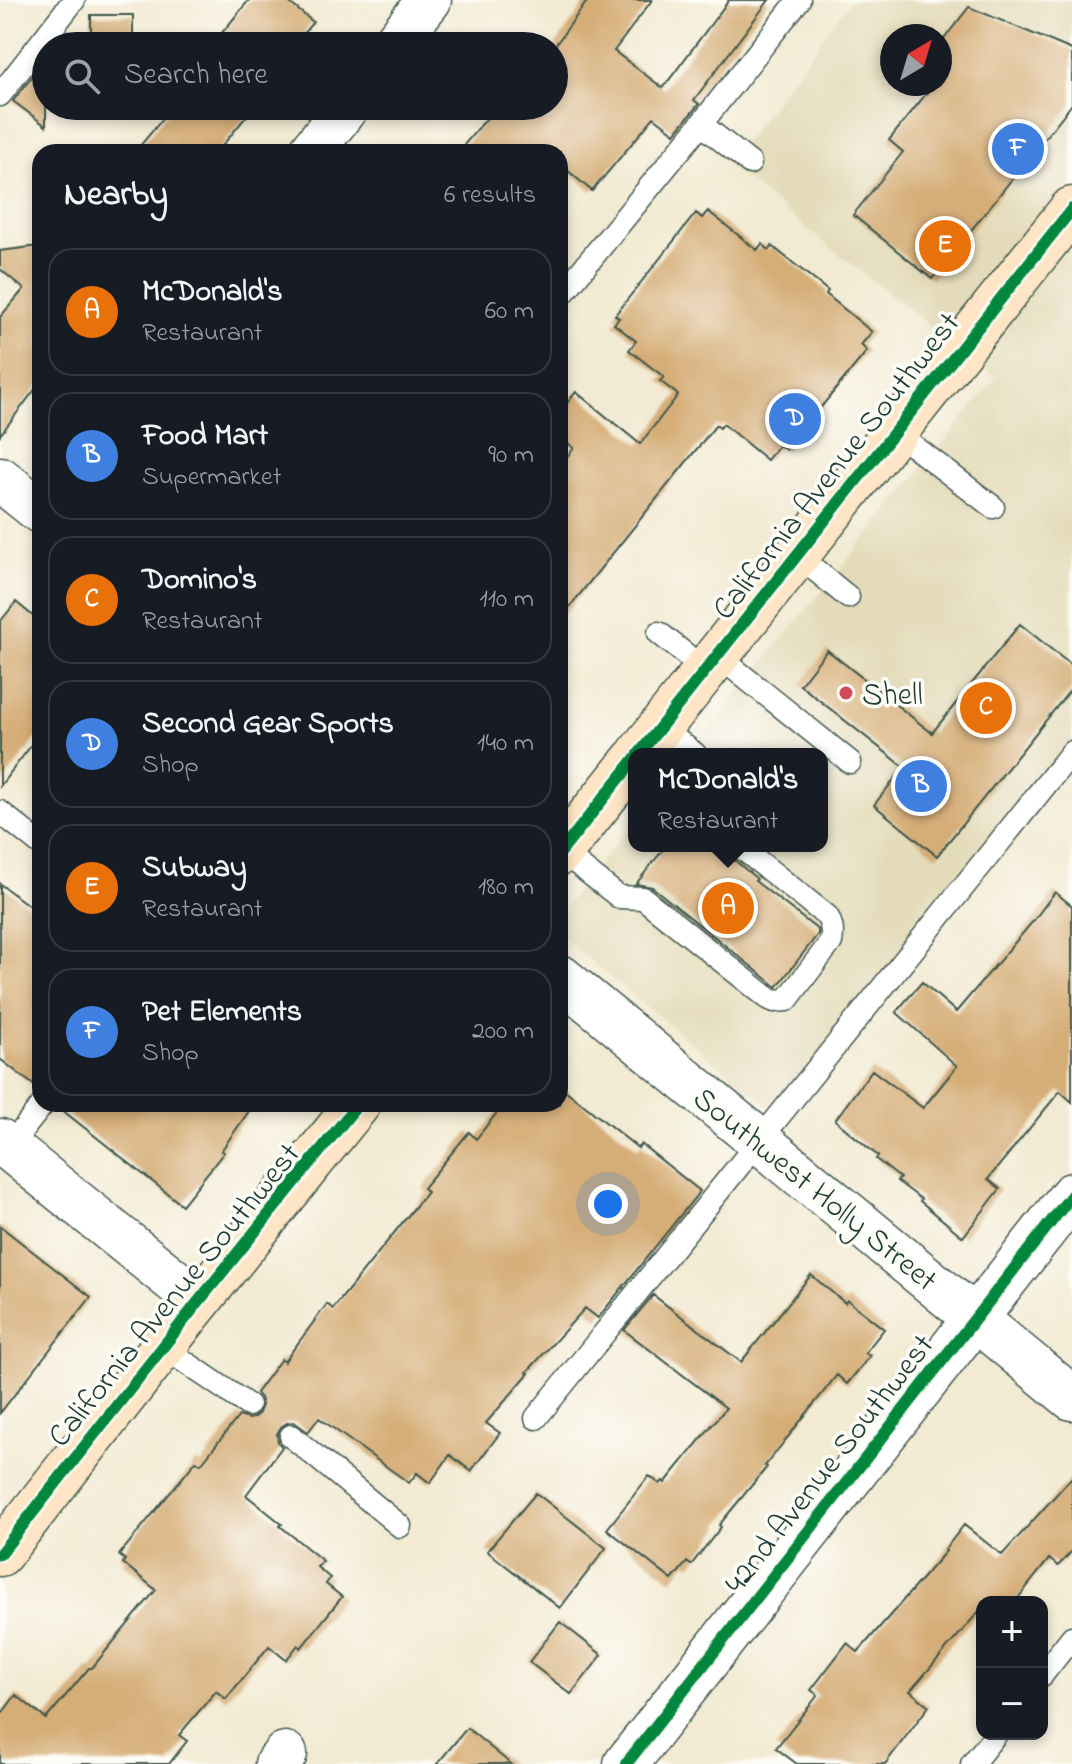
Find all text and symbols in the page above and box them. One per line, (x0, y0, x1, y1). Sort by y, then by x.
north arrow (880, 24, 952, 96)
search box (32, 32, 568, 120)
icon: search (60, 54, 104, 98)
text: Search here (124, 54, 268, 98)
pin: F (992, 119, 1044, 179)
text: Nearby (64, 171, 168, 221)
text: 6 results (444, 177, 536, 215)
pin: E (919, 216, 971, 276)
text: McDonald's (142, 271, 282, 315)
text: A (84, 293, 100, 331)
text: 60 m (485, 293, 534, 331)
street label: California Avenue Southwest (702, 303, 973, 631)
text: Restaurant (142, 315, 262, 353)
pin: D (769, 389, 821, 449)
text: Food Mart (142, 415, 268, 459)
text: B (83, 437, 101, 475)
text: 90 m (488, 437, 534, 475)
text: Supermarket (142, 459, 281, 497)
text: Domino's (142, 559, 257, 603)
text: C (85, 581, 99, 619)
text: 110 m (480, 581, 534, 619)
text: Restaurant (142, 603, 262, 641)
place label: Shell (862, 673, 923, 720)
pin: C (960, 678, 1012, 738)
marker: Shell (837, 684, 855, 702)
text: Second Gear Sports (142, 703, 394, 747)
text: D (82, 725, 102, 763)
text: 140 m (477, 725, 534, 763)
text: Shop (142, 747, 199, 785)
popup (628, 748, 828, 852)
pin: B (895, 756, 947, 816)
text: McDonald's (658, 759, 798, 803)
text: Restaurant (658, 803, 778, 841)
text: Subway (142, 847, 247, 891)
text: E (84, 869, 100, 907)
text: 180 m (478, 869, 534, 907)
pin: A (702, 878, 754, 938)
text: Restaurant (142, 891, 262, 929)
text: Pet Elements (142, 991, 302, 1035)
text: F (84, 1013, 100, 1051)
text: 200 m (472, 1013, 534, 1051)
text: Shop (142, 1035, 199, 1073)
street label: Southwest Holly Street (681, 1077, 947, 1305)
street label: California Avenue Southwest (38, 1134, 314, 1459)
your location (588, 1184, 628, 1224)
street label: 42nd Avenue Southwest (714, 1325, 947, 1605)
map controls (976, 1596, 1048, 1740)
button: + (976, 1596, 1048, 1668)
button: − (976, 1668, 1048, 1740)

